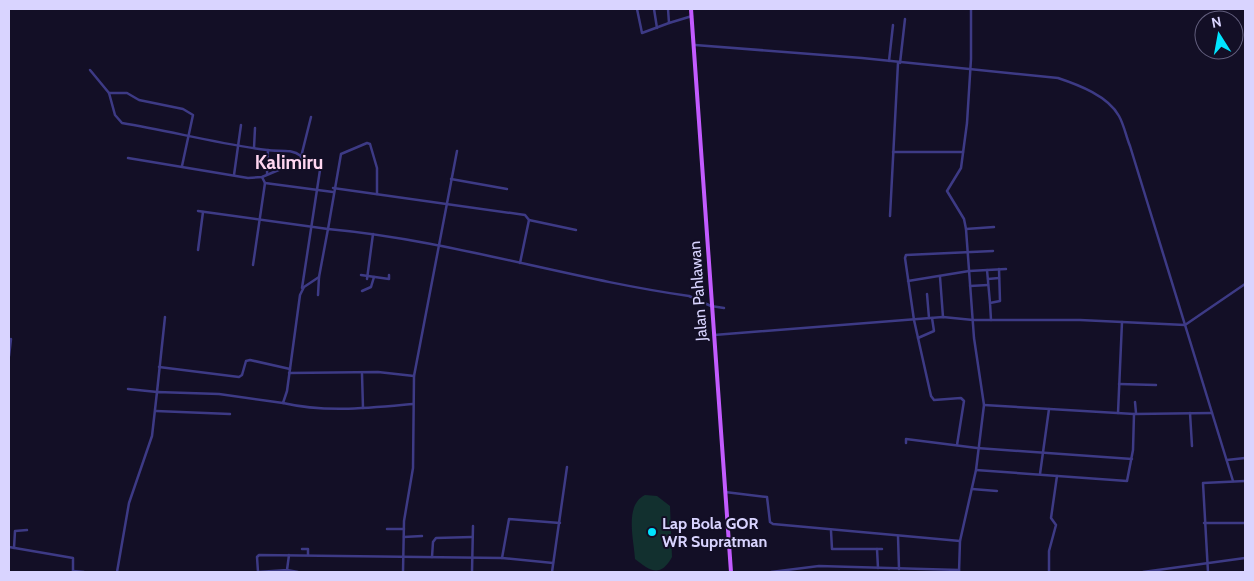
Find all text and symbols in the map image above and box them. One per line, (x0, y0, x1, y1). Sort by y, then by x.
north arrow (1194, 10, 1244, 60)
text: N (1210, 12, 1223, 32)
district label: Kalimiru (255, 151, 323, 174)
street label: Jalan Pahlawan (685, 240, 711, 343)
place label: Lap Bola GOR WR Supratman (662, 514, 767, 551)
marker: Lap Bola GOR WR Supratman (646, 526, 658, 538)

